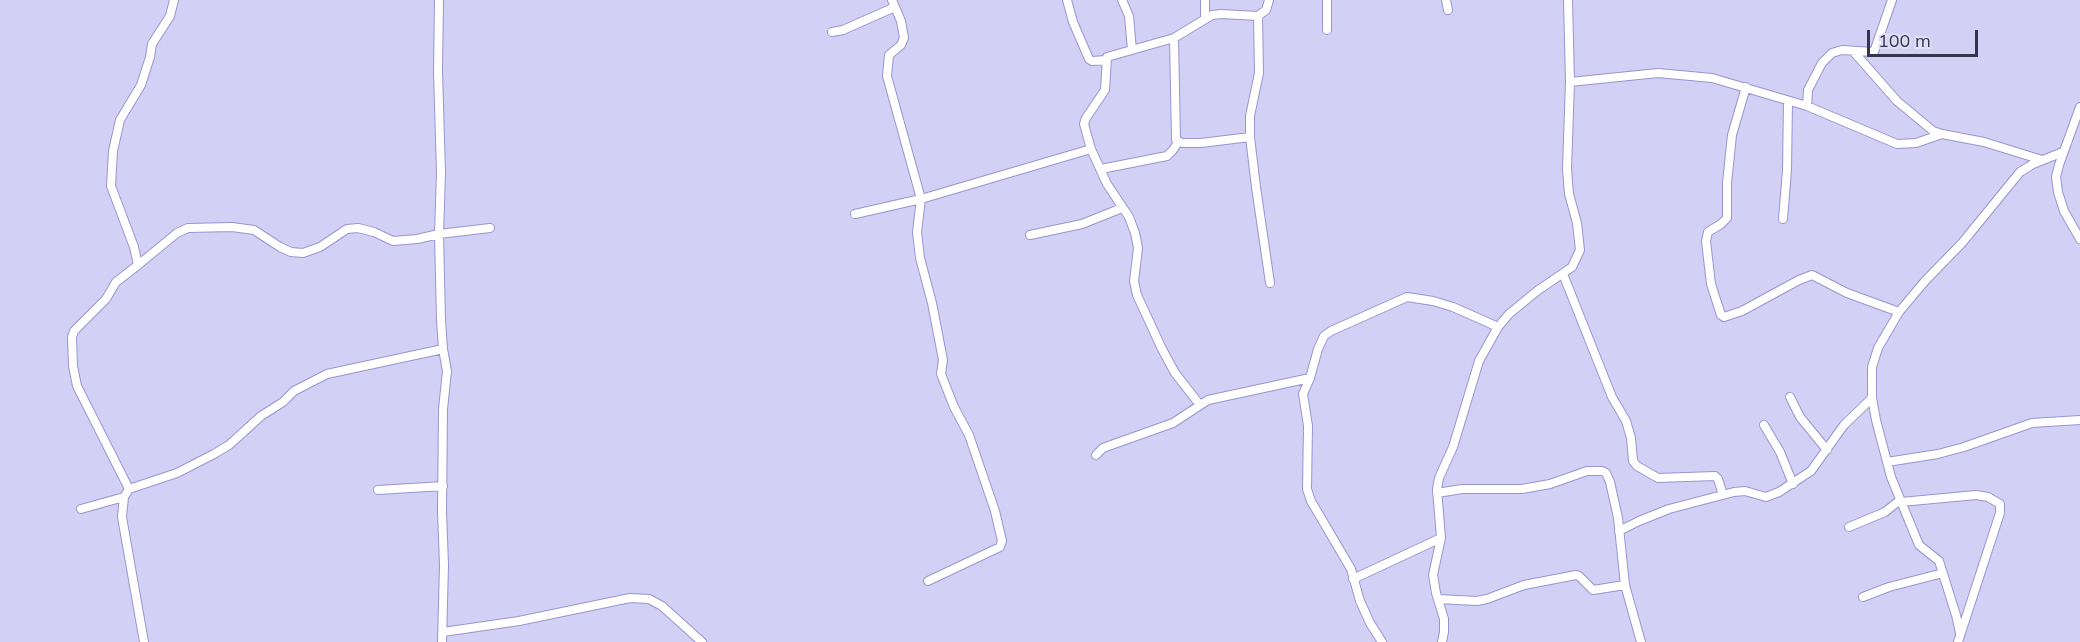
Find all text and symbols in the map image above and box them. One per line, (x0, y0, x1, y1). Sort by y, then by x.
scale bar (1870, 18, 1981, 56)
text: 100 m (1878, 29, 1931, 52)

